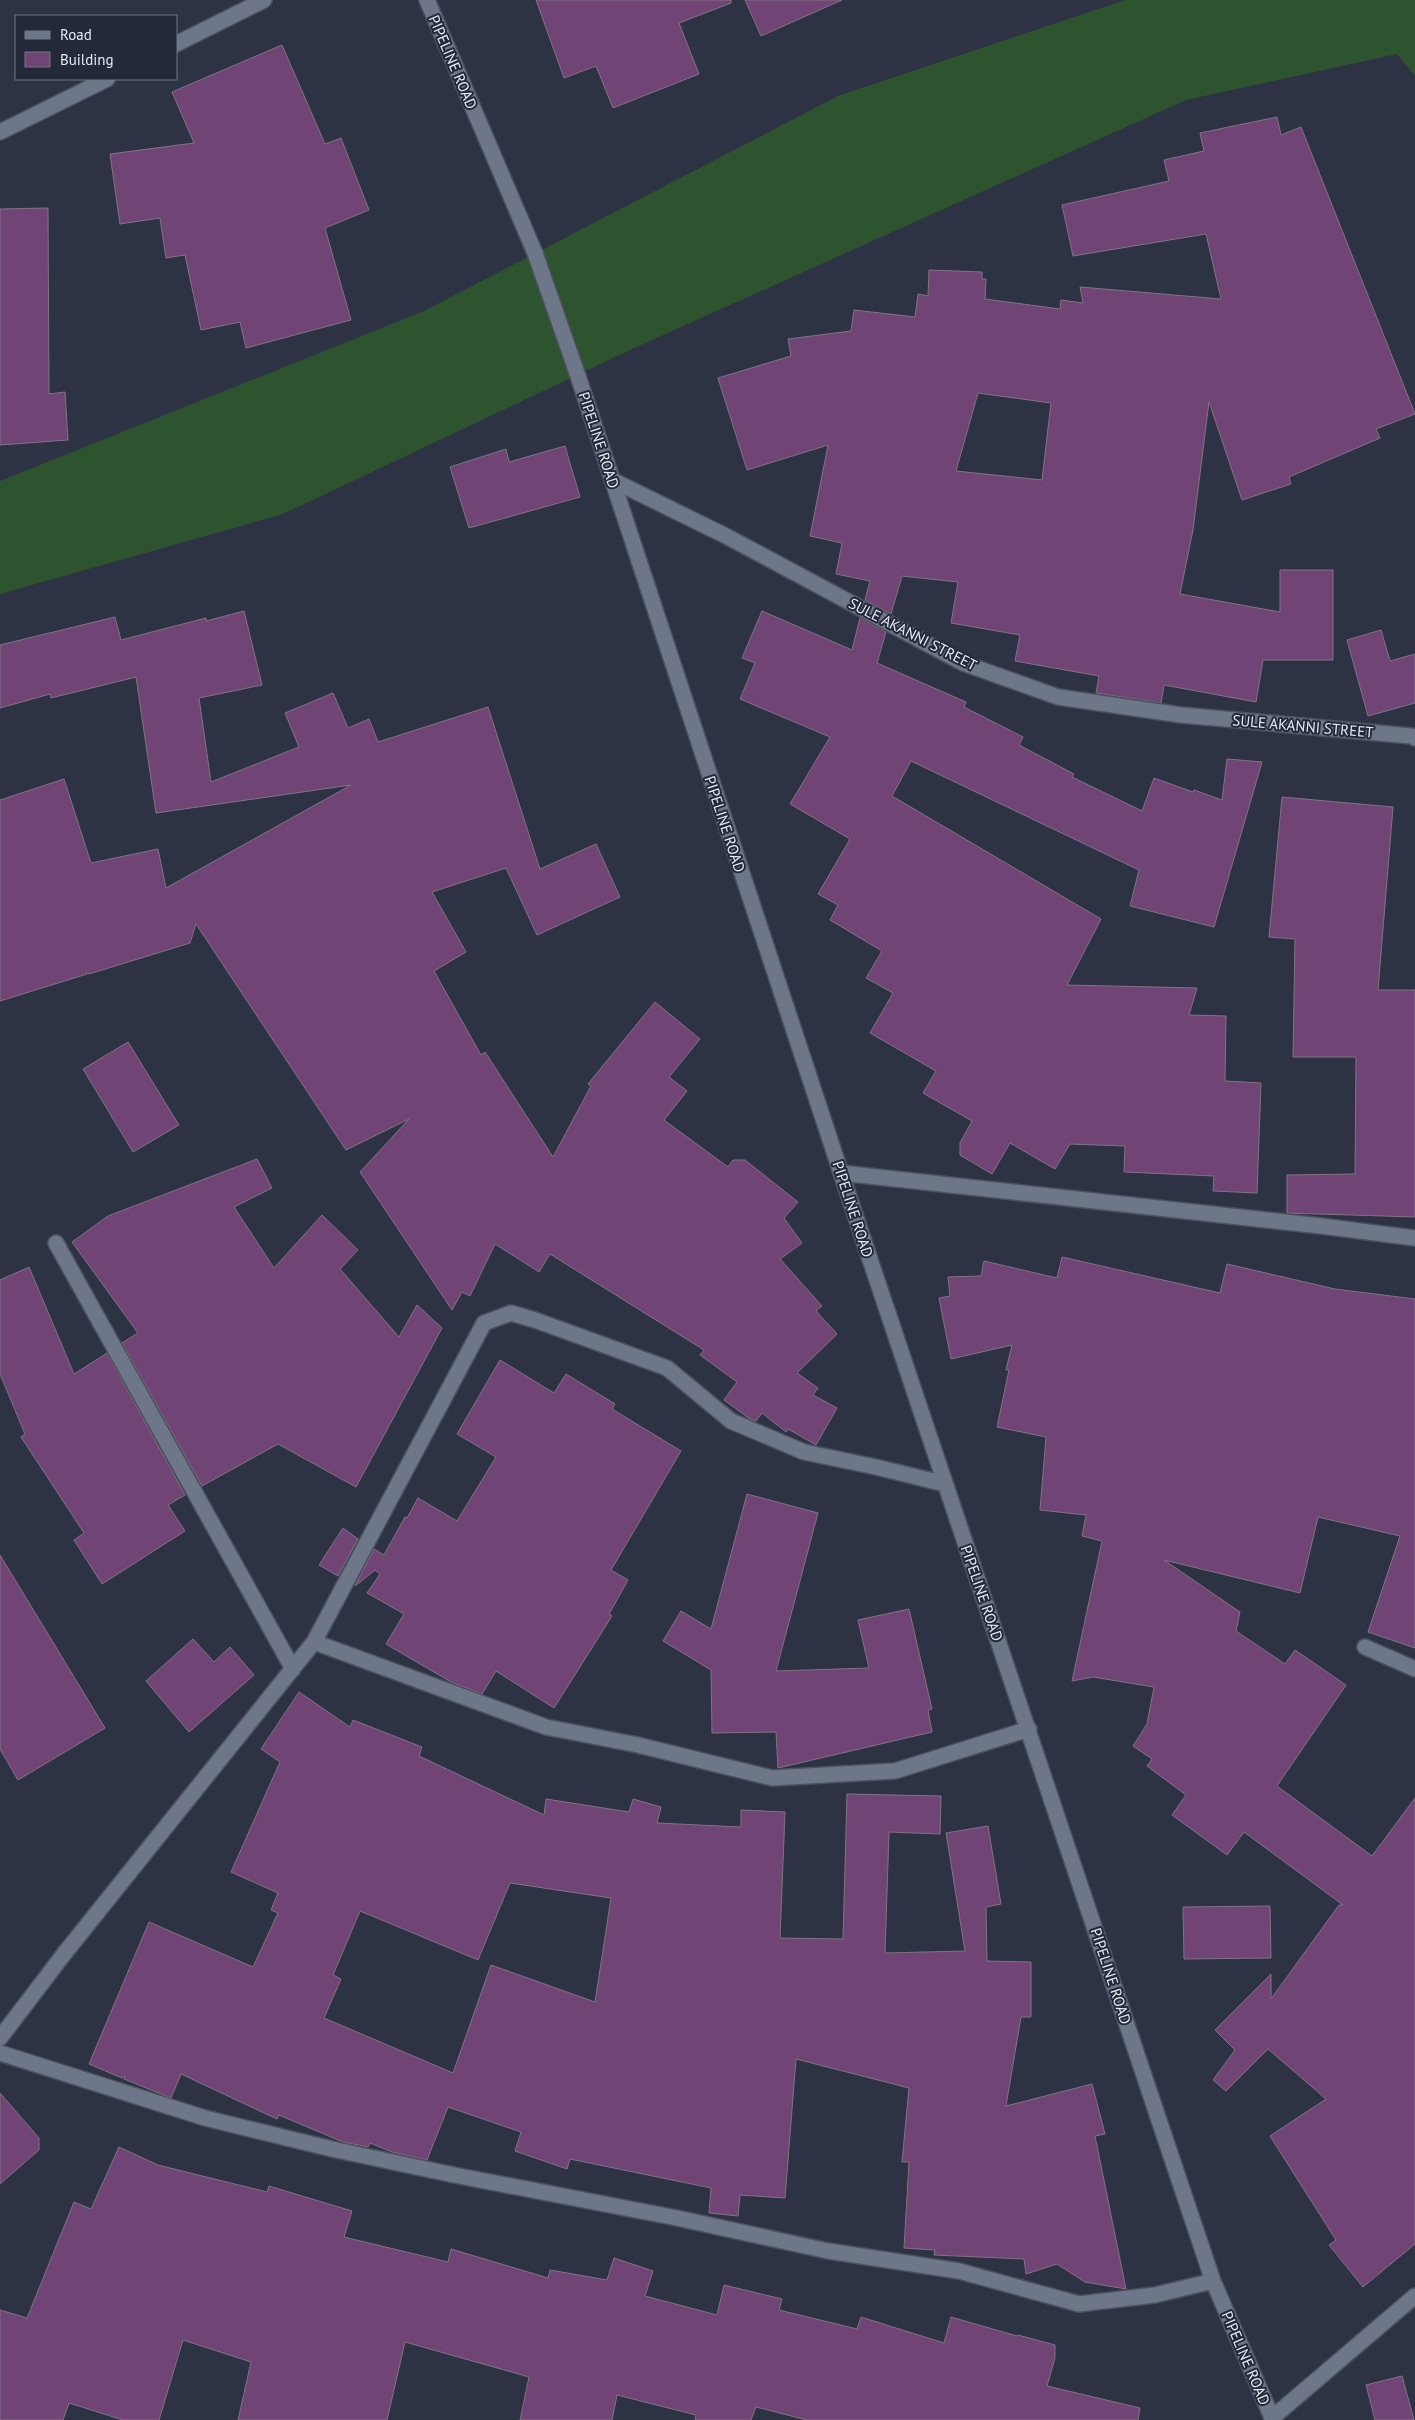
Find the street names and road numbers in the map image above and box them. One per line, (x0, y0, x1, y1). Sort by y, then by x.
street label: PIPELINE ROAD (425, 12, 481, 112)
street label: PIPELINE ROAD (574, 389, 624, 491)
street label: SULE AKANNI STREET (846, 593, 981, 675)
street label: SULE AKANNI STREET (1232, 710, 1375, 742)
street label: PIPELINE ROAD (700, 773, 750, 875)
street label: PIPELINE ROAD (828, 1158, 878, 1260)
street label: PIPELINE ROAD (957, 1543, 1007, 1643)
street label: PIPELINE ROAD (1086, 1925, 1136, 2027)
street label: PIPELINE ROAD (1218, 2308, 1274, 2408)

